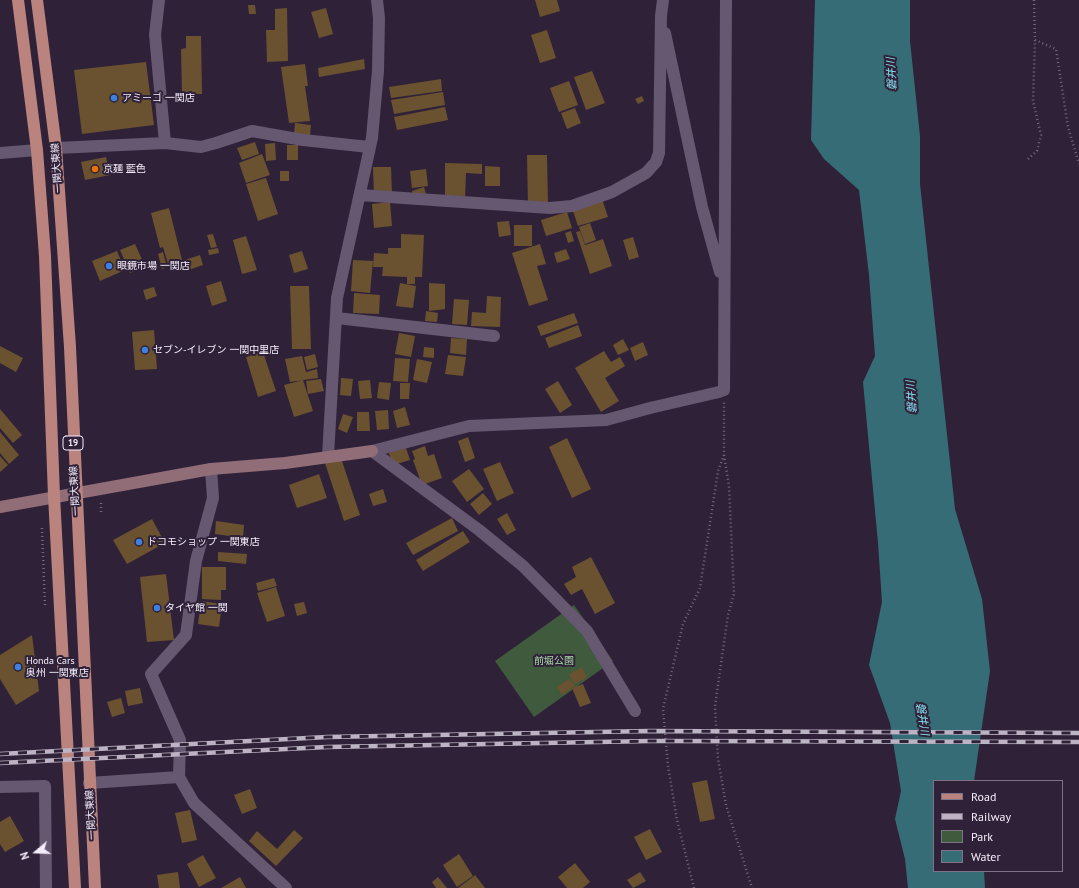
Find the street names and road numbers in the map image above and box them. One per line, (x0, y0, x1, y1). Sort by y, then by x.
street label: 一関大東線 (49, 143, 65, 193)
road number: 19 (63, 436, 83, 450)
street label: 一関大東線 (68, 466, 82, 516)
street label: 一関大東線 (84, 790, 98, 840)

